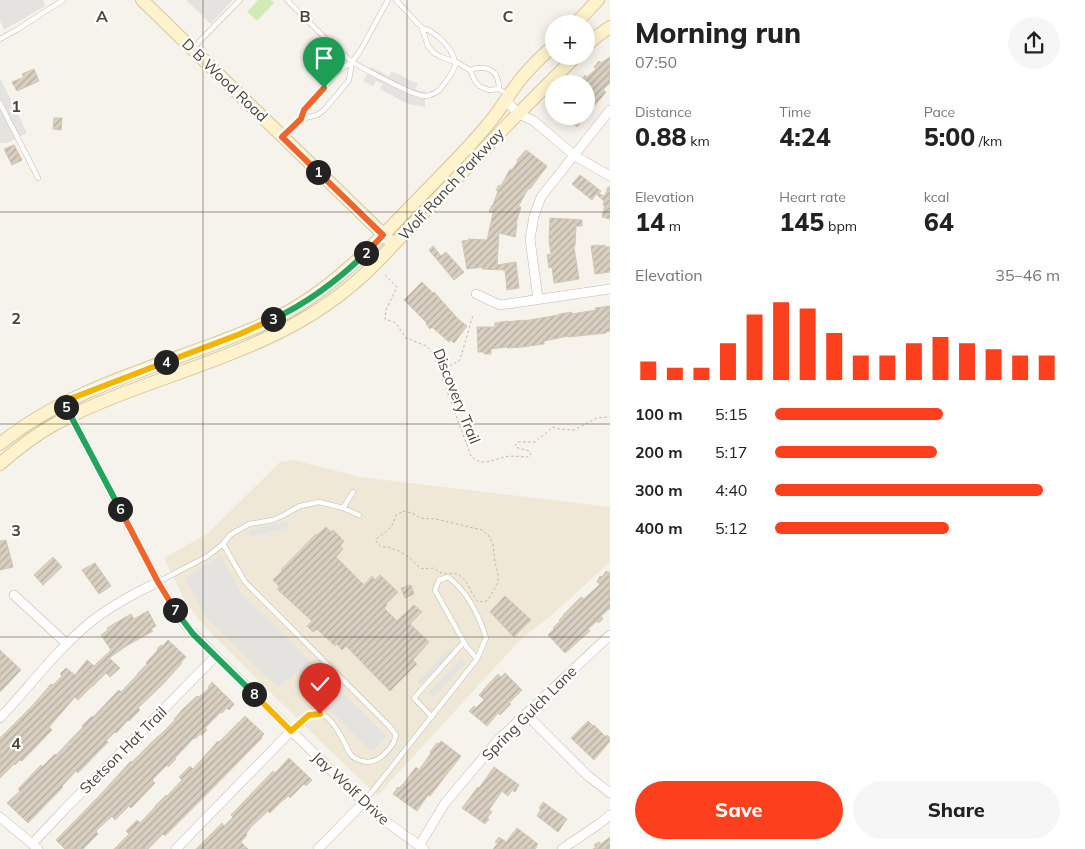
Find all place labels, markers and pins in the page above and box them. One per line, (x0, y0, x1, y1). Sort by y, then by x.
pin (303, 37, 345, 88)
pin: 1 (306, 160, 330, 184)
pin: 2 (354, 240, 378, 266)
pin: 3 (260, 306, 286, 332)
pin: 4 (154, 350, 178, 374)
pin: 5 (54, 394, 78, 420)
pin: 6 (108, 496, 132, 522)
pin: 7 (162, 598, 188, 622)
pin (299, 663, 341, 714)
pin: 8 (242, 682, 266, 706)

